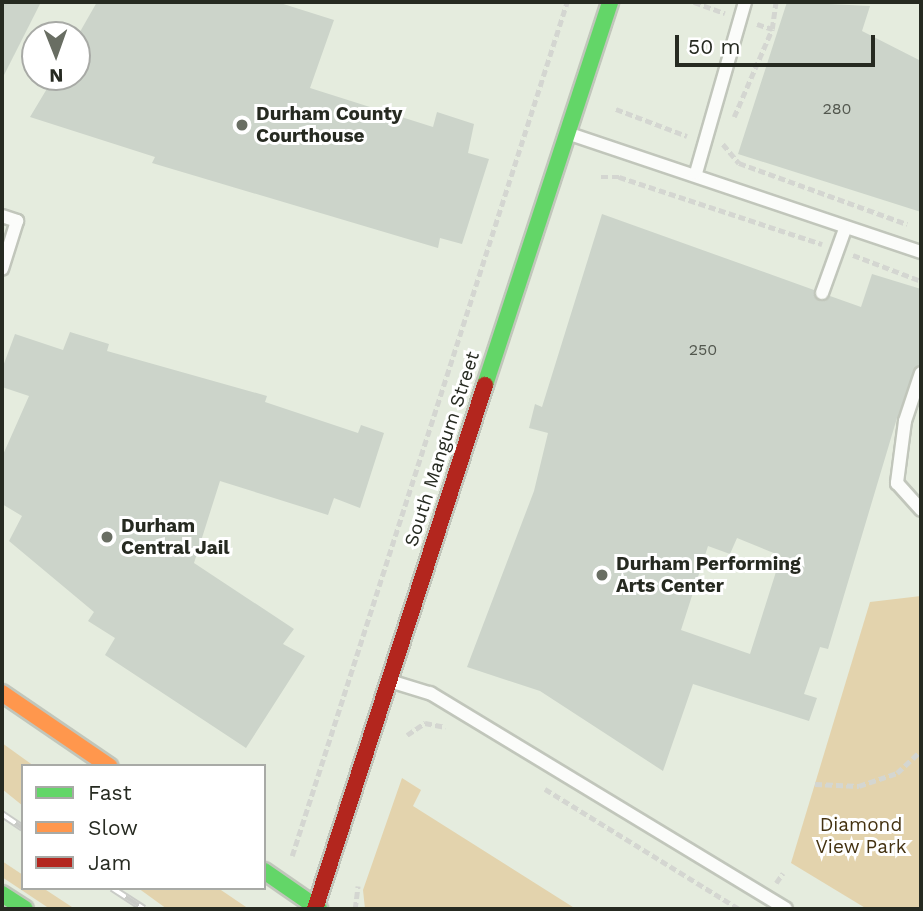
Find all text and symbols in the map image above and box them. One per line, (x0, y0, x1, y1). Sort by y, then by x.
north arrow (21, 21, 91, 91)
scale bar (678, 21, 878, 65)
text: 50 m (688, 34, 740, 59)
text: N (49, 64, 64, 87)
house number: 280 (822, 99, 852, 119)
place label: Durham County Courthouse (256, 103, 402, 147)
marker: Durham County Courthouse (234, 117, 250, 133)
house number: 250 (689, 340, 717, 360)
street label: South Mangum Street (400, 349, 484, 549)
place label: Durham Central Jail (121, 515, 230, 559)
marker: Durham Central Jail (99, 529, 115, 545)
place label: Durham Performing Arts Center (616, 553, 801, 597)
marker: Durham Performing Arts Center (594, 567, 610, 583)
legend (21, 764, 266, 890)
text: Fast (88, 780, 132, 805)
park label: Diamond View Park (815, 814, 907, 858)
text: Slow (88, 815, 138, 840)
text: Jam (88, 850, 131, 875)

